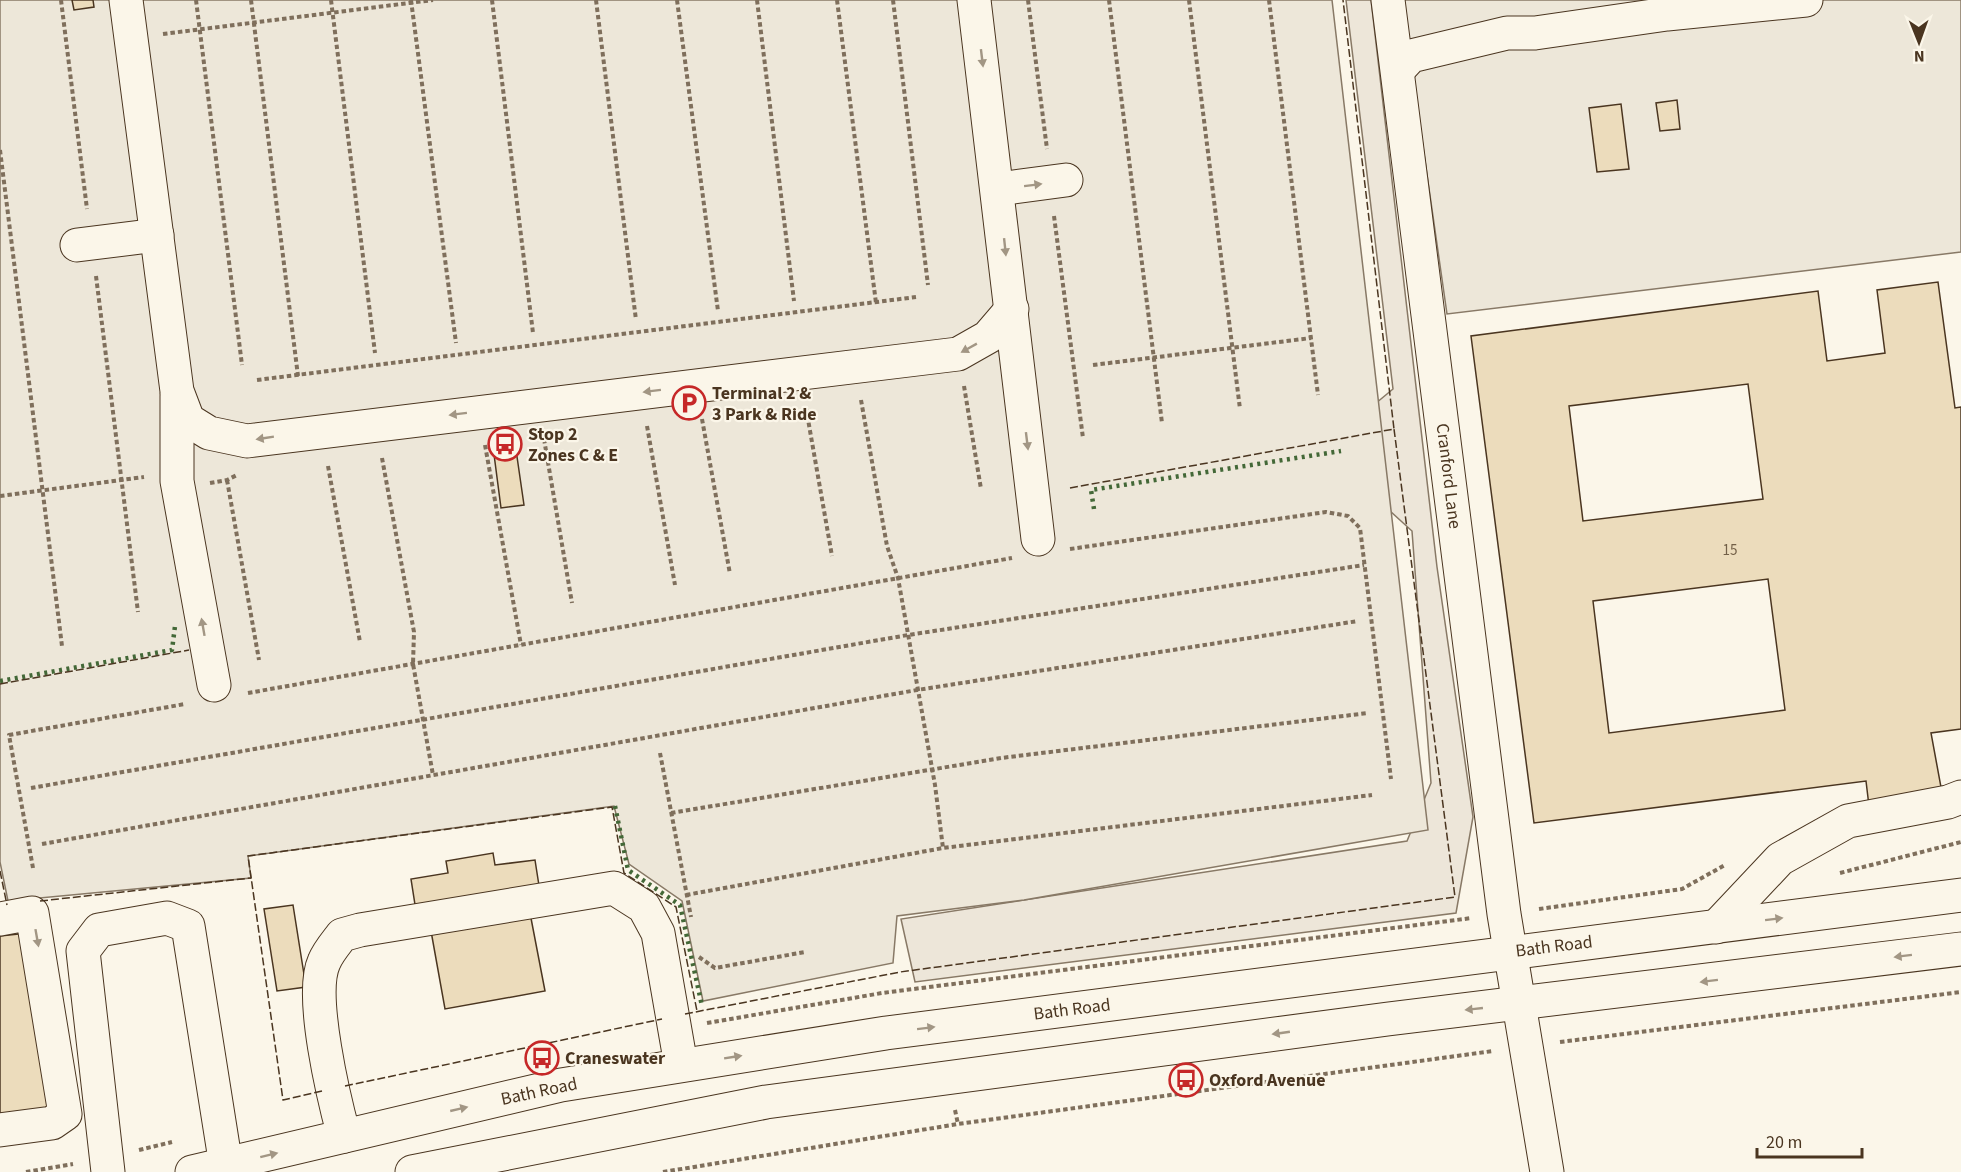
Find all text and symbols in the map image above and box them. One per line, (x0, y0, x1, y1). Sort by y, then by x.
north arrow (1889, 12, 1949, 72)
text: N (1914, 45, 1925, 67)
one-way arrow (977, 49, 987, 68)
one-way arrow (1023, 180, 1042, 189)
one-way arrow (1000, 238, 1010, 257)
one-way arrow (960, 343, 977, 353)
place label: Terminal 2 & 3 Park & Ride (712, 381, 817, 427)
parking icon: Terminal 2 & 3 Park & Ride (671, 385, 707, 421)
one-way arrow (642, 386, 661, 395)
one-way arrow (449, 409, 468, 419)
place label: Stop 2 Zones C & E (528, 422, 618, 468)
street label: Cranford Lane (1430, 422, 1467, 530)
bus stop icon: Stop 2 Zones C & E (487, 426, 523, 462)
one-way arrow (1022, 431, 1032, 450)
one-way arrow (255, 434, 274, 443)
house number: 15 (1723, 540, 1737, 561)
one-way arrow (198, 618, 207, 637)
one-way arrow (1764, 915, 1783, 924)
one-way arrow (33, 928, 42, 947)
street label: Bath Road (1514, 929, 1594, 964)
one-way arrow (1893, 952, 1912, 961)
one-way arrow (1700, 976, 1719, 985)
street label: Bath Road (1032, 992, 1112, 1027)
one-way arrow (1465, 1005, 1484, 1014)
one-way arrow (916, 1023, 935, 1032)
one-way arrow (1271, 1029, 1290, 1038)
bus stop icon: Craneswater (524, 1040, 560, 1076)
place label: Craneswater (565, 1046, 666, 1071)
one-way arrow (723, 1052, 742, 1061)
bus stop icon: Oxford Avenue (1168, 1062, 1204, 1098)
place label: Oxford Avenue (1209, 1068, 1326, 1093)
street label: Bath Road (499, 1071, 580, 1112)
one-way arrow (450, 1104, 468, 1114)
scale bar (1757, 1121, 1862, 1159)
text: 20 m (1766, 1130, 1802, 1155)
one-way arrow (260, 1149, 278, 1159)

